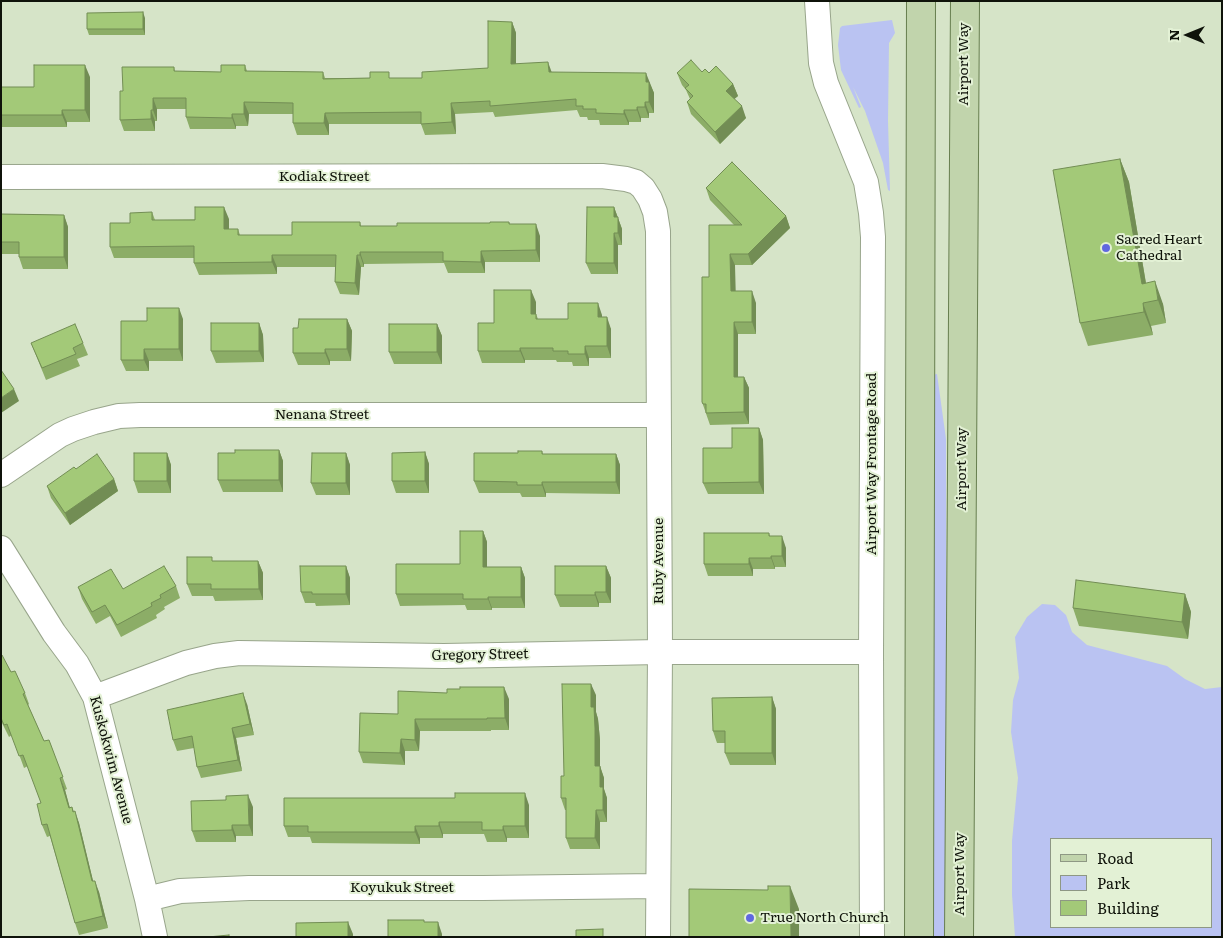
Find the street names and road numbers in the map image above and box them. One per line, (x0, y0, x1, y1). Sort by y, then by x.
street label: Airport Way (956, 22, 972, 106)
street label: Kodiak Street (279, 169, 369, 185)
street label: Airport Way Frontage Road (864, 373, 880, 555)
street label: Nenana Street (275, 407, 369, 423)
street label: Airport Way (954, 427, 970, 511)
street label: Ruby Avenue (651, 518, 667, 604)
street label: Gregory Street (431, 646, 529, 664)
street label: Kuskokwim Avenue (86, 694, 136, 826)
street label: Airport Way (952, 832, 968, 916)
street label: Koyukuk Street (350, 880, 454, 896)

